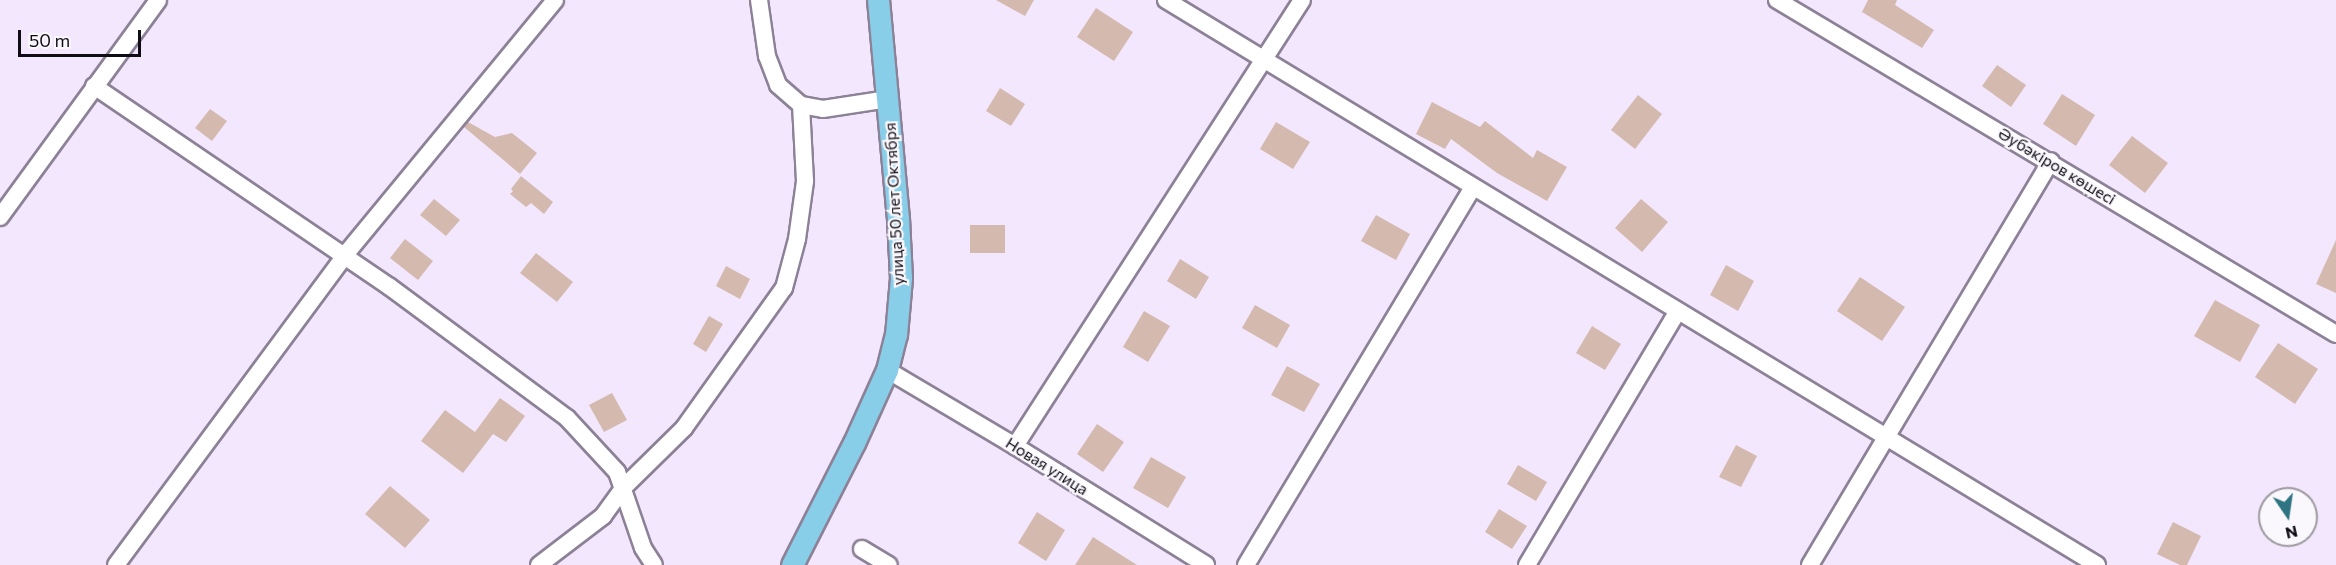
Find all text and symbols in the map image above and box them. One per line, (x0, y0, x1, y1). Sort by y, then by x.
scale bar (21, 18, 144, 56)
text: 50 m (29, 29, 70, 51)
street label: улица 50 лет Октября (880, 122, 908, 286)
street label: Әубәкіров көшесі (1995, 123, 2119, 209)
street label: Новая улица (1002, 433, 1092, 499)
north arrow (2258, 487, 2318, 547)
text: N (2284, 522, 2300, 544)

